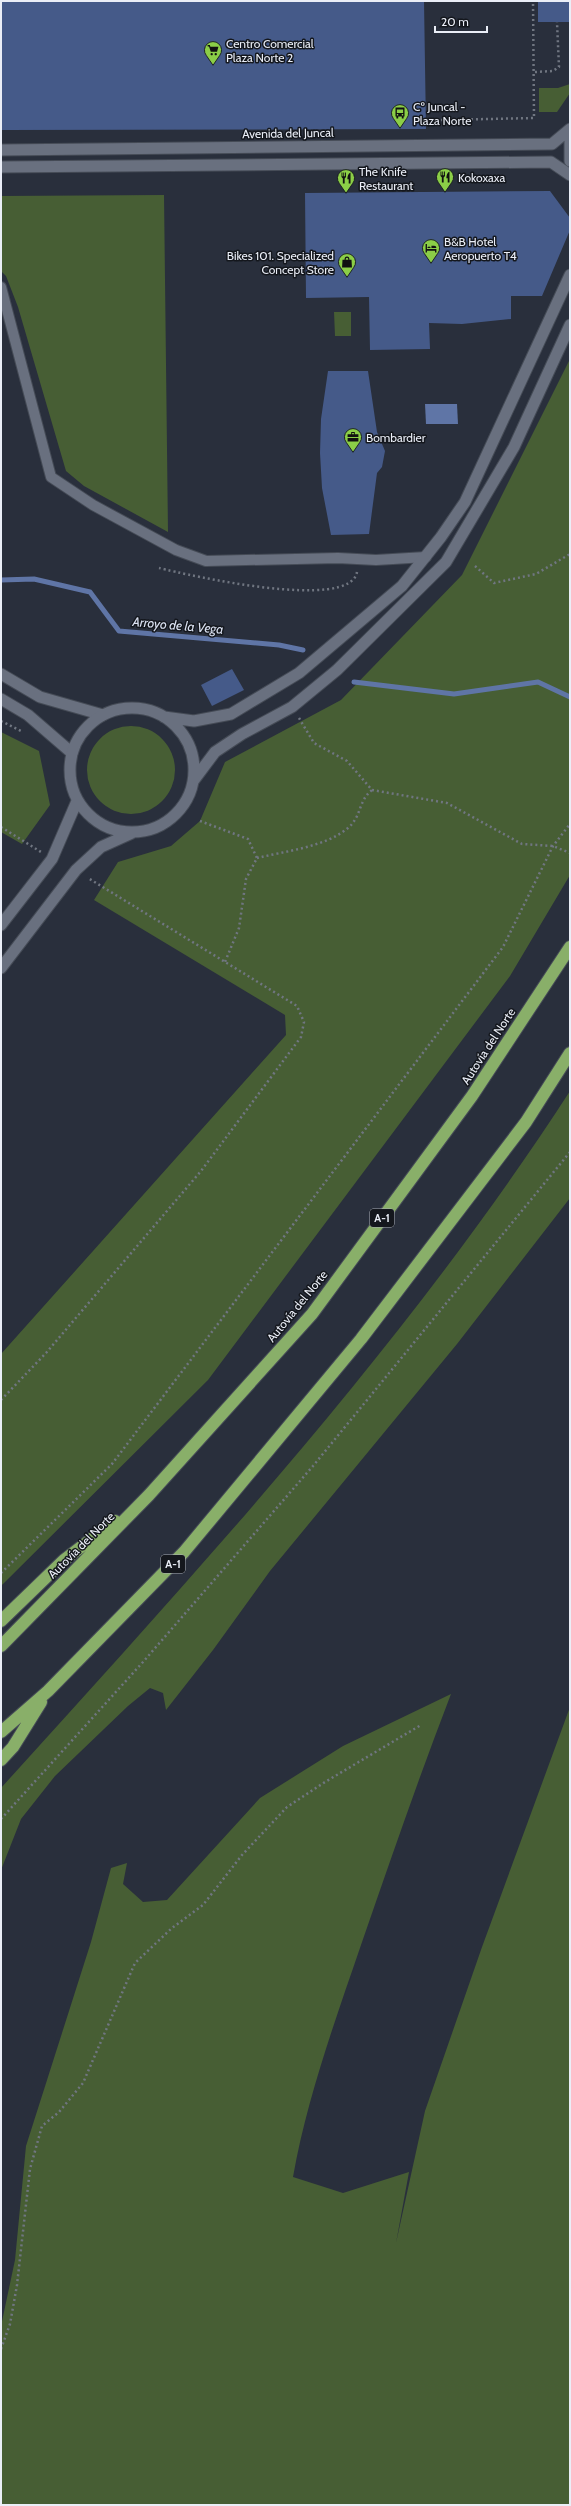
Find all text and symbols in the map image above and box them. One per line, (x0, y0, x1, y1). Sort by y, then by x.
scale bar (435, 8, 487, 34)
text: 20 m (441, 14, 469, 29)
place label: Centro Comercial Plaza Norte 2 (226, 36, 314, 65)
supermarket icon: Centro Comercial Plaza Norte 2 (203, 40, 223, 65)
place label: Cº Juncal - Plaza Norte (413, 99, 471, 128)
bus stop icon: Cº Juncal - Plaza Norte (390, 103, 410, 128)
street label: Avenida del Juncal (242, 125, 334, 141)
place label: The Knife Restaurant (359, 164, 413, 193)
restaurant icon: Kokoxaxa (435, 167, 455, 192)
restaurant icon: The Knife Restaurant (336, 168, 356, 193)
place label: Kokoxaxa (458, 170, 506, 185)
place label: B&B Hotel Aeropuerto T4 (444, 234, 517, 263)
hotel icon: B&B Hotel Aeropuerto T4 (421, 238, 441, 263)
place label: Bikes 101. Specialized Concept Store (227, 248, 334, 277)
shop icon: Bikes 101. Specialized Concept Store (337, 252, 357, 277)
office icon: Bombardier (343, 427, 363, 452)
place label: Bombardier (366, 430, 426, 445)
water label: Arroyo de la Vega (131, 613, 224, 637)
street label: Autovía del Norte (458, 1005, 518, 1087)
road number: A-1 (370, 1209, 394, 1227)
street label: Autovía del Norte (263, 1267, 331, 1345)
street label: Autovía del Norte (45, 1509, 117, 1581)
road number: A-1 (161, 1555, 185, 1573)

